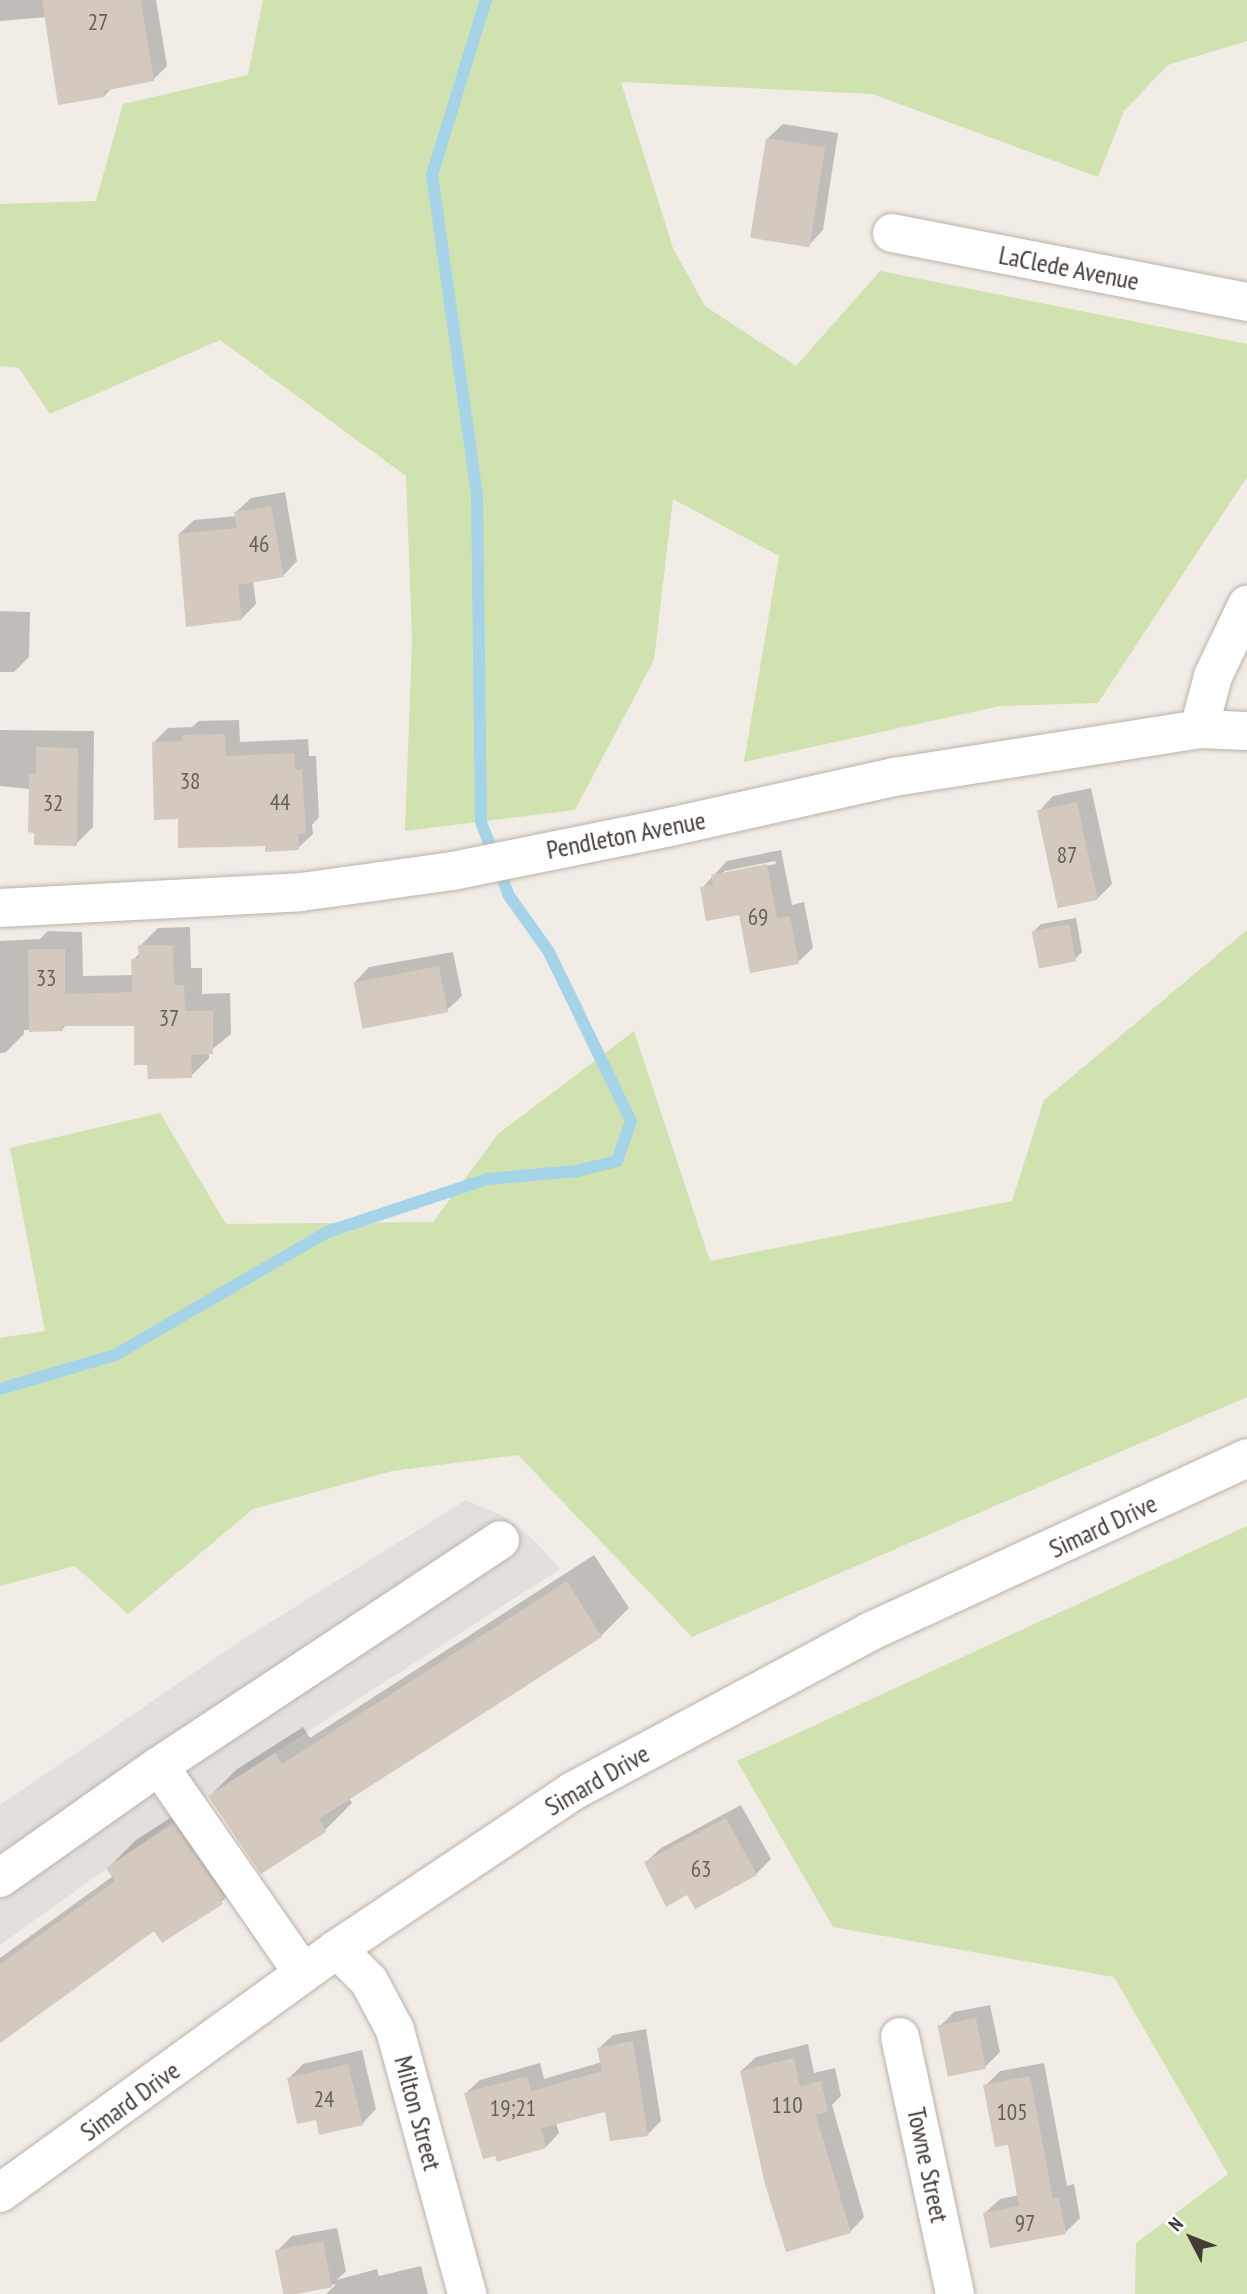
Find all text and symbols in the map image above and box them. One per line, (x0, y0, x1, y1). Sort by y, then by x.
house number: 27 (88, 8, 108, 36)
street label: LaClede Avenue (996, 239, 1142, 297)
house number: 46 (249, 530, 269, 558)
house number: 38 (180, 767, 200, 795)
house number: 44 (270, 788, 290, 816)
house number: 32 (43, 789, 63, 817)
street label: Pendleton Avenue (543, 804, 709, 866)
house number: 87 (1057, 841, 1077, 869)
house number: 69 (748, 903, 768, 931)
house number: 33 (36, 964, 56, 992)
house number: 37 (159, 1004, 179, 1032)
street label: Simard Drive (1044, 1488, 1162, 1564)
street label: Simard Drive (539, 1738, 655, 1822)
house number: 63 (691, 1855, 711, 1883)
street label: Milton Street (388, 2052, 448, 2174)
street label: Simard Drive (74, 2055, 186, 2147)
house number: 24 (314, 2085, 334, 2113)
house number: 110 (771, 2091, 803, 2119)
house number: 19;21 (490, 2094, 536, 2122)
house number: 105 (996, 2098, 1028, 2126)
street label: Towne Street (901, 2105, 955, 2225)
north arrow (1156, 2203, 1226, 2273)
house number: 97 (1015, 2209, 1035, 2237)
text: N (1163, 2212, 1188, 2236)

